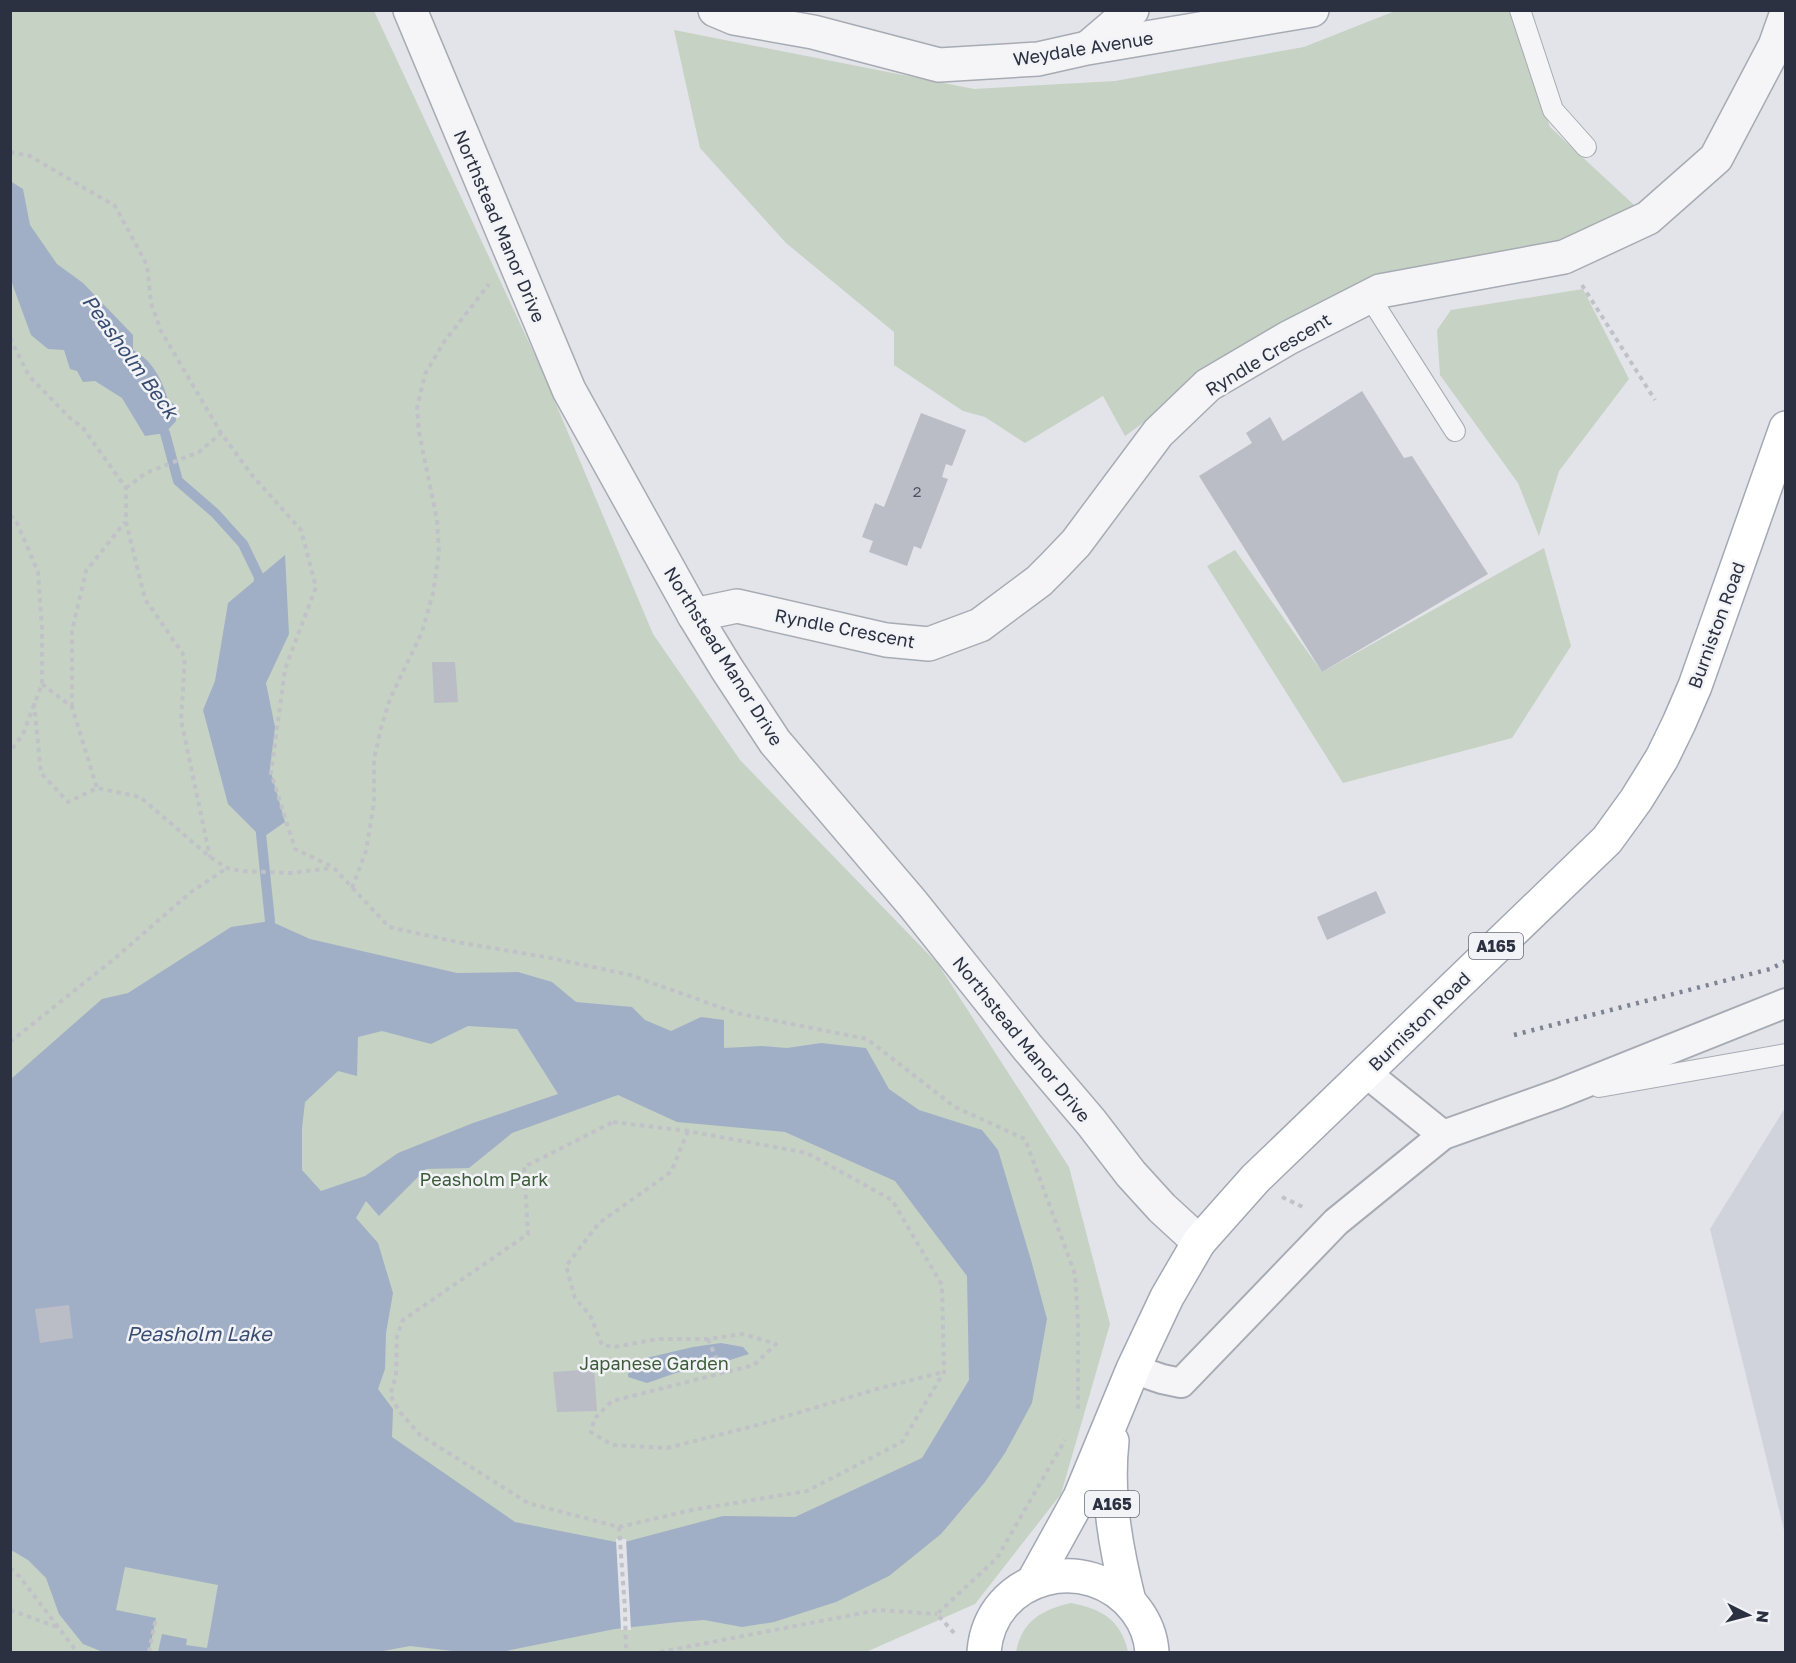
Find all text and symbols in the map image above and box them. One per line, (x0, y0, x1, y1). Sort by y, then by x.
street label: Weydale Avenue (1011, 26, 1155, 70)
street label: Northstead Manor Drive (449, 127, 551, 325)
water label: Peasholm Beck (78, 289, 185, 425)
street label: Ryndle Crescent (1201, 308, 1335, 400)
house number: 2 (913, 482, 921, 500)
street label: Burniston Road (1683, 559, 1749, 691)
street label: Northstead Manor Drive (660, 563, 788, 749)
street label: Ryndle Crescent (773, 604, 917, 652)
road number: A165 (1469, 933, 1523, 959)
street label: Northstead Manor Drive (948, 952, 1096, 1126)
street label: Burniston Road (1363, 967, 1475, 1075)
park label: Peasholm Park (420, 1168, 548, 1190)
water label: Peasholm Lake (126, 1321, 273, 1345)
park label: Japanese Garden (579, 1352, 729, 1374)
road number: A165 (1085, 1491, 1139, 1517)
north arrow (1718, 1585, 1778, 1645)
text: N (1752, 1609, 1773, 1624)

